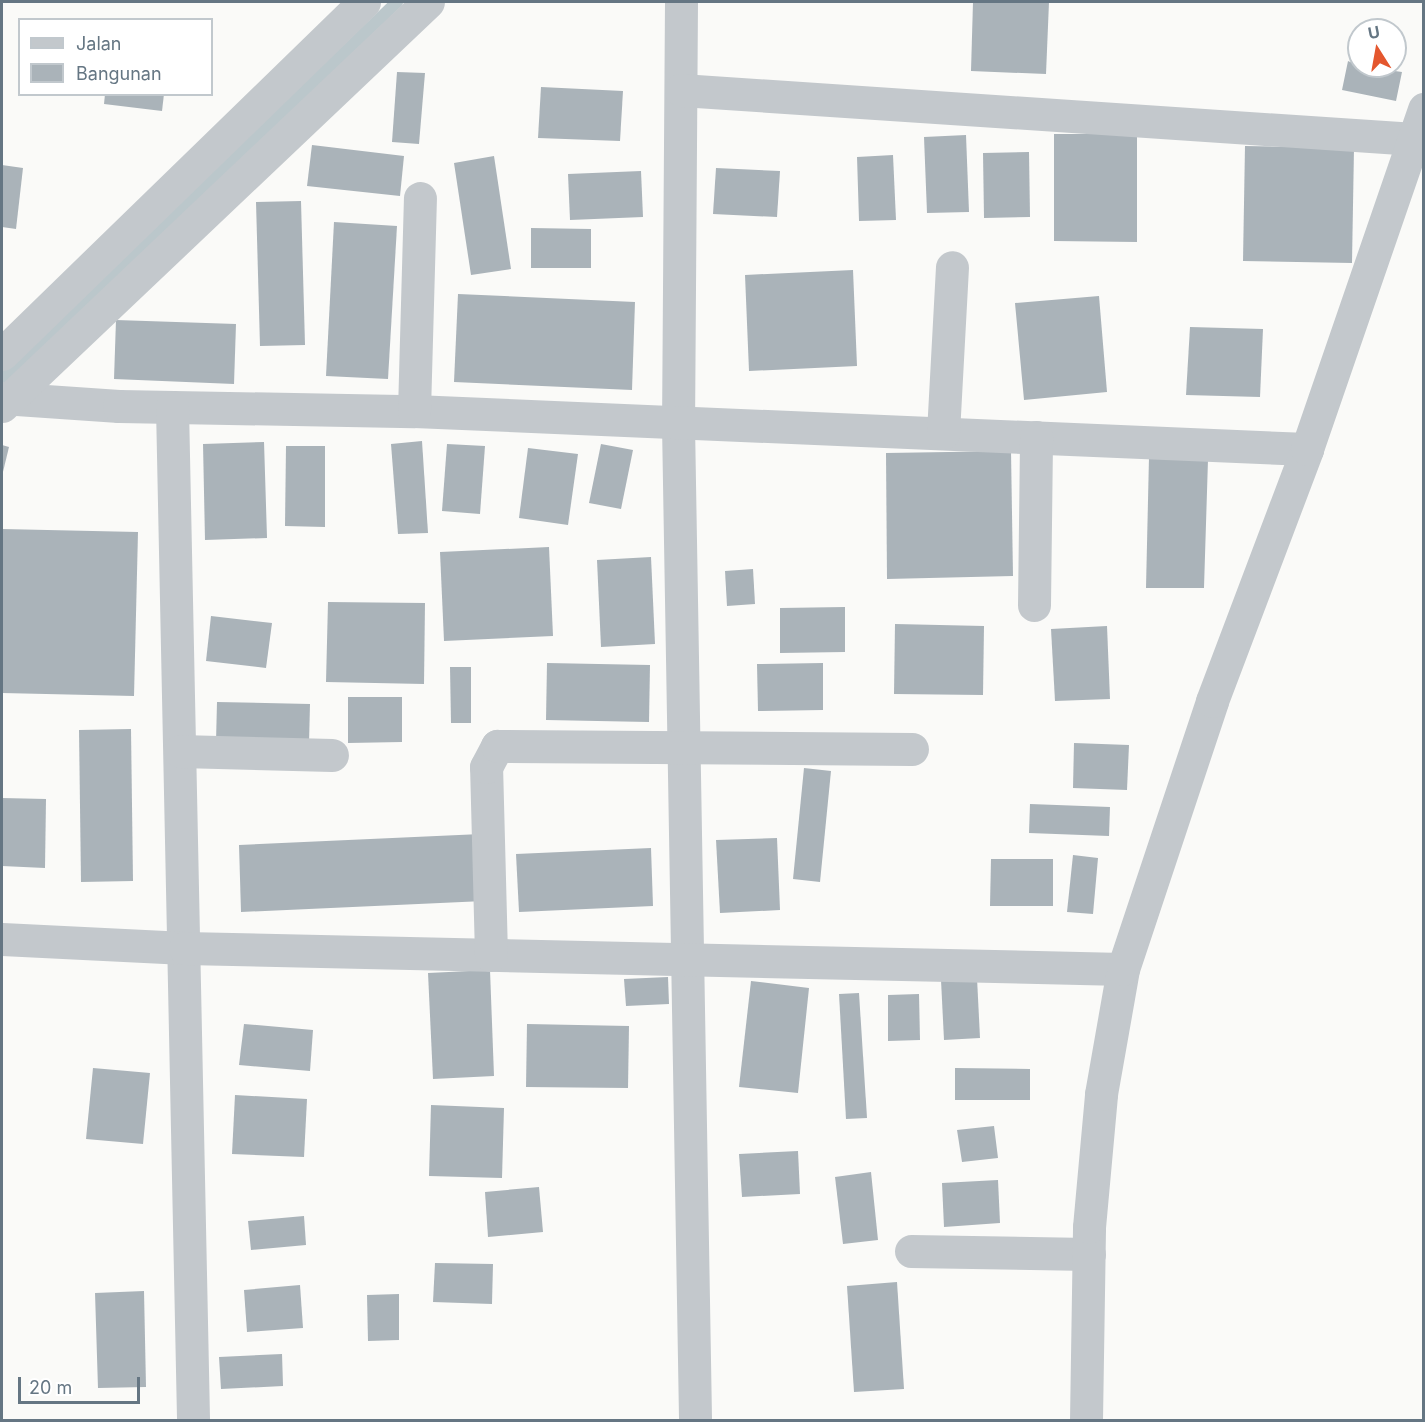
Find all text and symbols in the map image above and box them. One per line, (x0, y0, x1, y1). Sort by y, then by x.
legend (18, 18, 213, 96)
north arrow (1347, 18, 1407, 78)
text: U (1366, 21, 1382, 43)
text: Jalan (76, 33, 121, 54)
text: Bangunan (76, 63, 162, 84)
scale bar (21, 1365, 142, 1403)
text: 20 m (29, 1377, 72, 1398)

